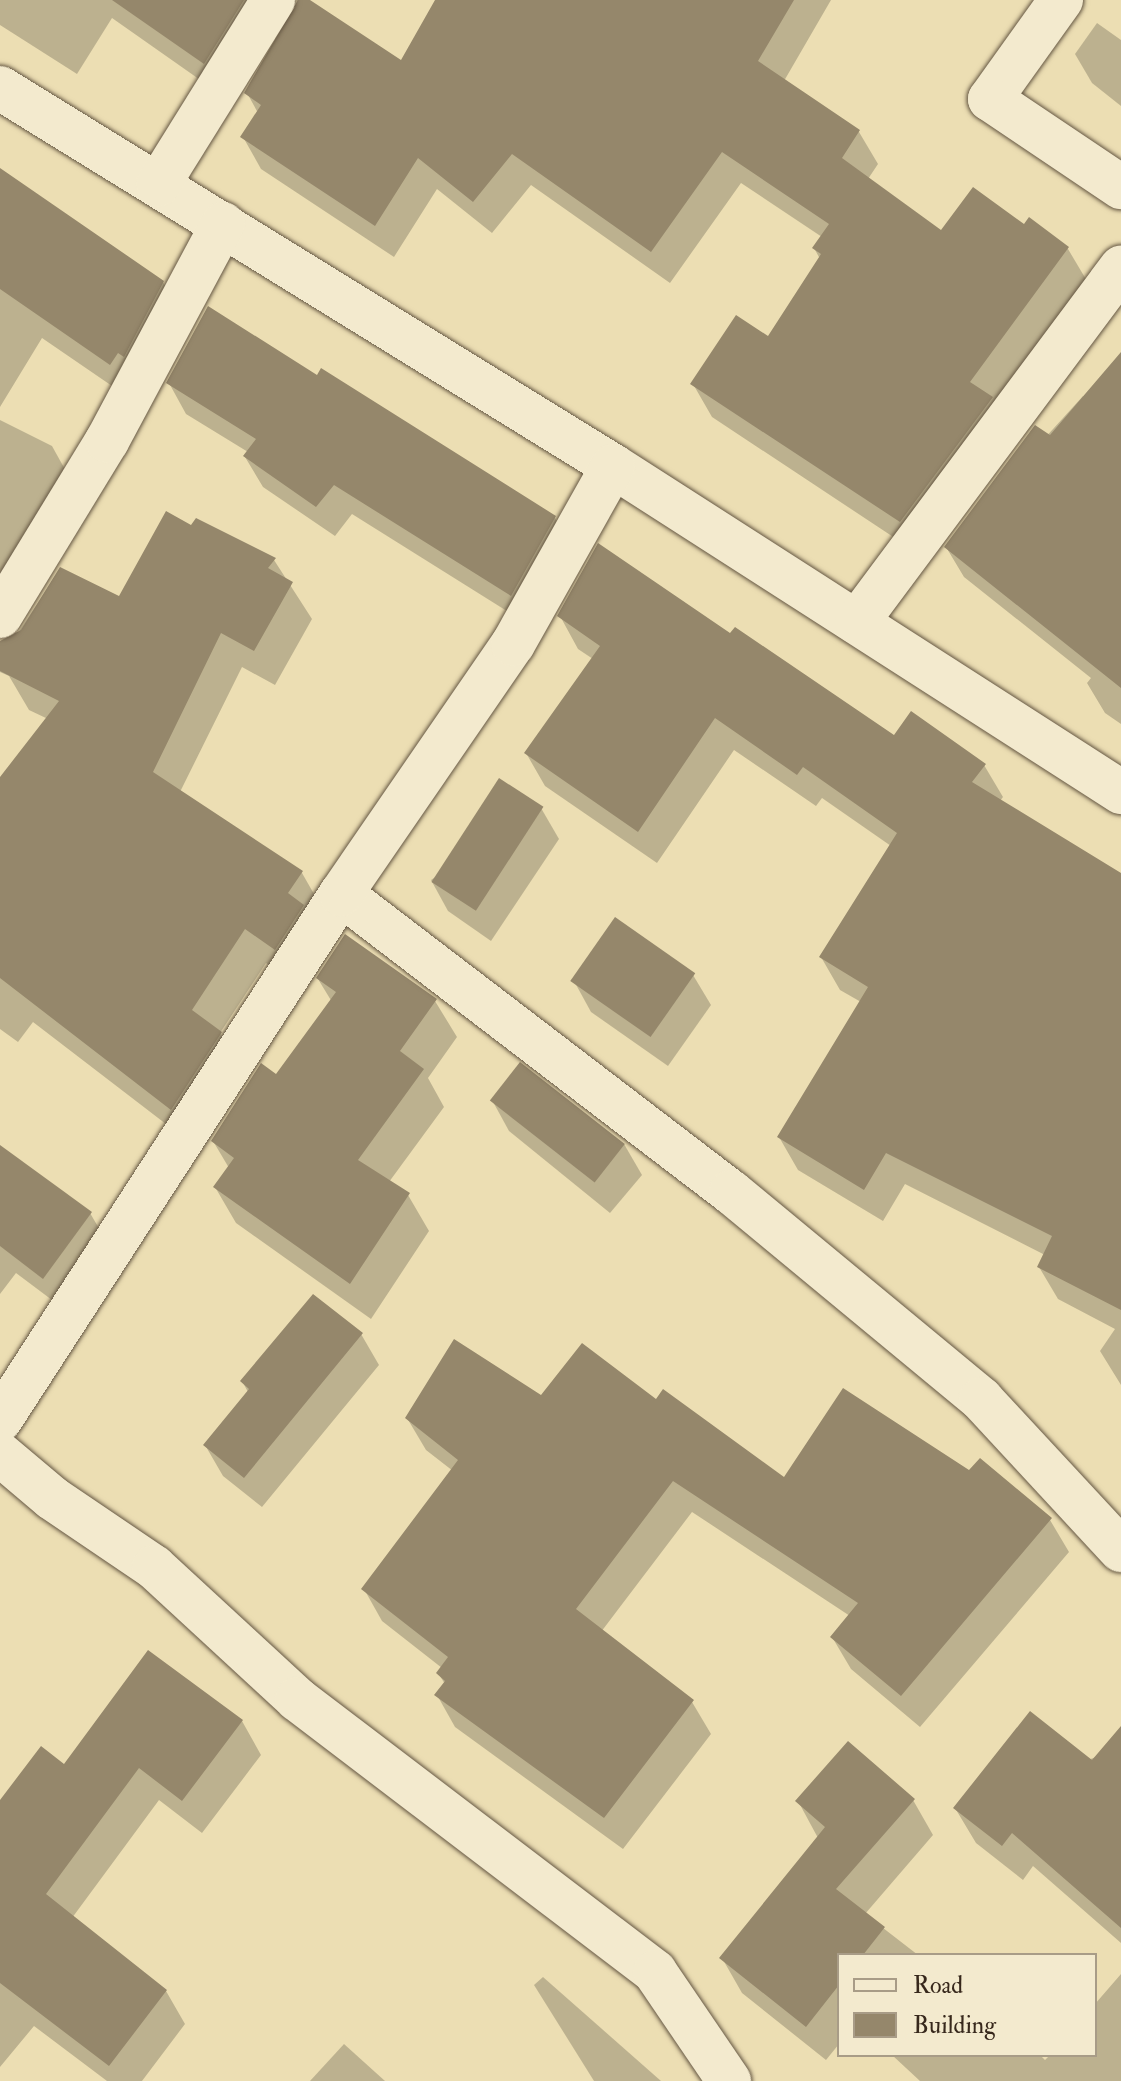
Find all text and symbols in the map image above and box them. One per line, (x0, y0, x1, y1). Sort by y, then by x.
legend (837, 1953, 1097, 2057)
text: Road (913, 1970, 963, 2001)
text: Building (913, 2010, 996, 2041)

